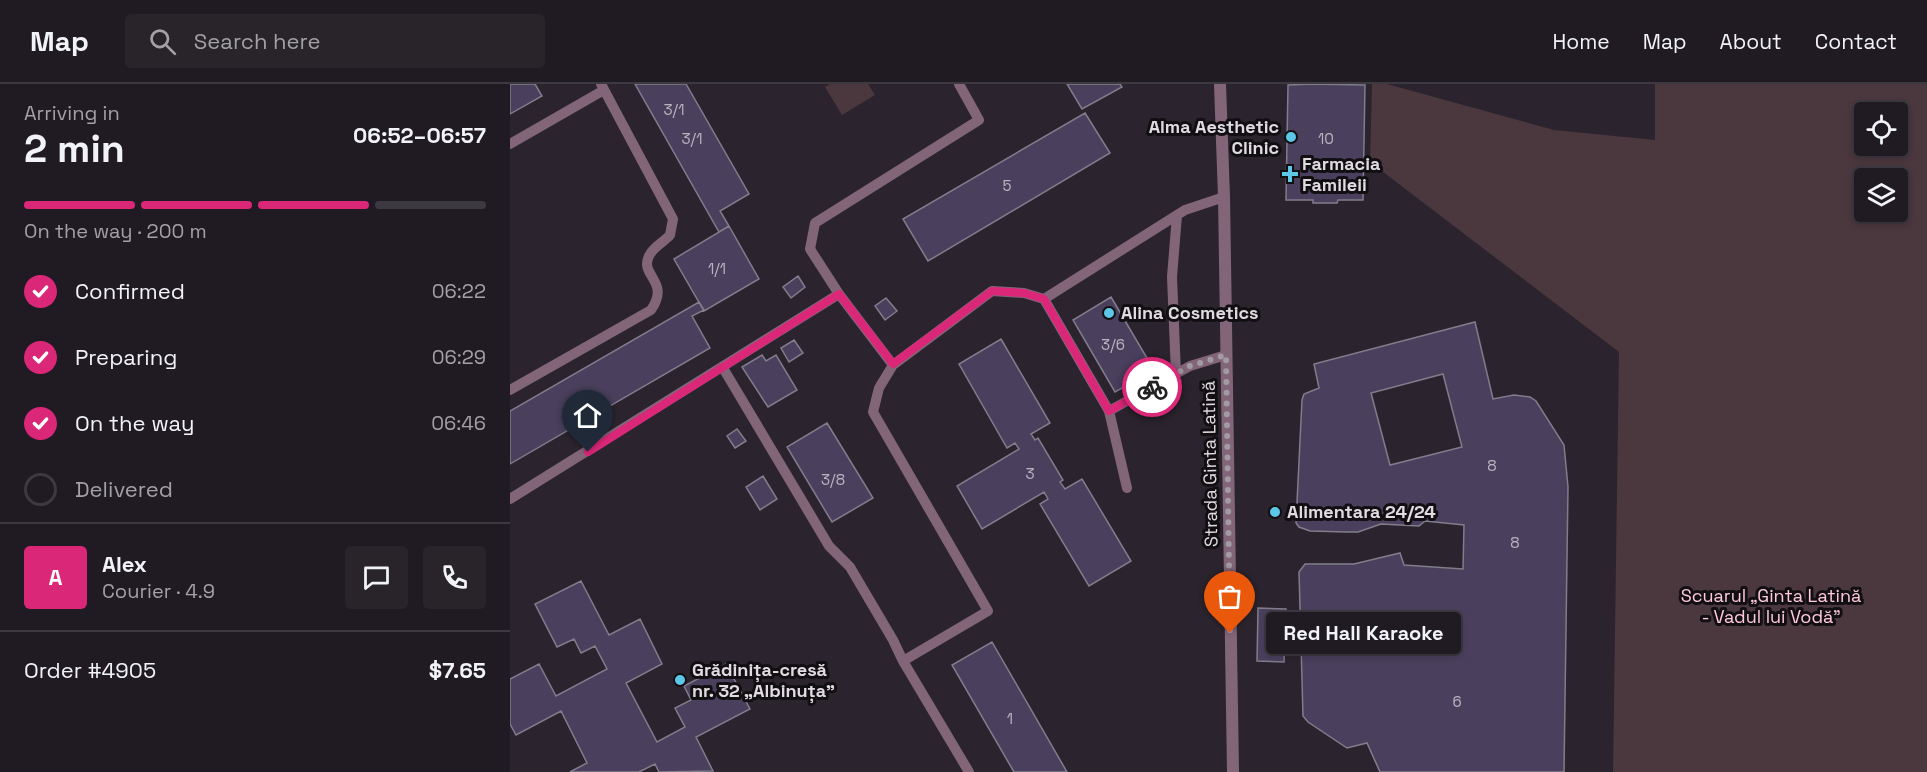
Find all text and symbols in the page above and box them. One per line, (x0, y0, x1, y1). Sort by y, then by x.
search box (125, 14, 545, 68)
text: Map (30, 23, 89, 59)
icon: search (146, 25, 179, 58)
text: Search here (194, 27, 321, 55)
text: Home (1552, 28, 1610, 55)
text: Map (1643, 28, 1687, 55)
text: About (1720, 28, 1782, 55)
text: Contact (1815, 28, 1897, 55)
text: Arriving in (24, 100, 120, 126)
house number: 3/1 (664, 100, 684, 119)
map controls (1854, 102, 1908, 222)
button: locate (1854, 102, 1908, 156)
place label: Alma Aesthetic Clinic (1149, 115, 1279, 159)
text: 06:52–06:57 (353, 121, 486, 149)
text: 2 min (24, 124, 125, 173)
house number: 3/1 (682, 129, 702, 148)
house number: 10 (1318, 129, 1334, 148)
marker: Alma Aesthetic Clinic (1284, 130, 1298, 144)
place label: Farmacia Famileii (1302, 152, 1381, 196)
marker: Farmacia Famileii (1283, 167, 1297, 181)
button: layers (1854, 168, 1908, 222)
house number: 5 (1003, 176, 1012, 195)
text: On the way · 200 m (24, 218, 207, 244)
house number: 1/1 (708, 259, 726, 278)
icon: check (24, 275, 57, 308)
text: Confirmed (75, 277, 185, 305)
text: 06:22 (432, 278, 486, 304)
place label: Alina Cosmetics (1121, 301, 1259, 324)
marker: Alina Cosmetics (1102, 306, 1116, 320)
house number: 3/6 (1101, 335, 1125, 354)
icon: check (24, 341, 57, 374)
text: Preparing (75, 343, 177, 371)
text: 06:29 (432, 344, 486, 370)
courier (1122, 357, 1182, 417)
icon: bike (1136, 371, 1169, 404)
street label: Strada Ginta Latină (1197, 381, 1222, 547)
pin (562, 390, 613, 452)
icon: home (571, 399, 604, 432)
icon: check (24, 407, 57, 440)
text: On the way (75, 409, 194, 437)
text: 06:46 (431, 410, 486, 436)
house number: 8 (1487, 456, 1497, 475)
house number: 3 (1025, 464, 1035, 483)
house number: 3/8 (821, 470, 845, 489)
text: Delivered (75, 475, 173, 503)
place label: Alimentara 24/24 (1287, 500, 1436, 523)
marker: Alimentara 24/24 (1268, 505, 1282, 519)
house number: 8 (1510, 533, 1520, 552)
button: chat (345, 546, 408, 609)
button: phone (423, 546, 486, 609)
text: Alex (102, 550, 147, 578)
text: A (49, 563, 62, 591)
pin (1204, 571, 1255, 633)
text: Courier · 4.9 (102, 578, 215, 604)
icon: bag (1213, 580, 1246, 613)
park label: Scuarul „Ginta Latină - Vadul lui Vodă” (1681, 584, 1861, 628)
callout: Red Hall Karaoke (1266, 612, 1461, 654)
text: Red Hall Karaoke (1284, 620, 1444, 646)
text: Order #4905 (24, 656, 156, 684)
text: $7.65 (429, 656, 486, 684)
place label: Grădinița-cresă nr. 32 „Albinuța” (692, 658, 835, 704)
marker: Grădinița-cresă nr. 32 „Albinuța” (673, 673, 687, 687)
house number: 6 (1452, 692, 1462, 711)
house number: 1 (1007, 709, 1013, 728)

